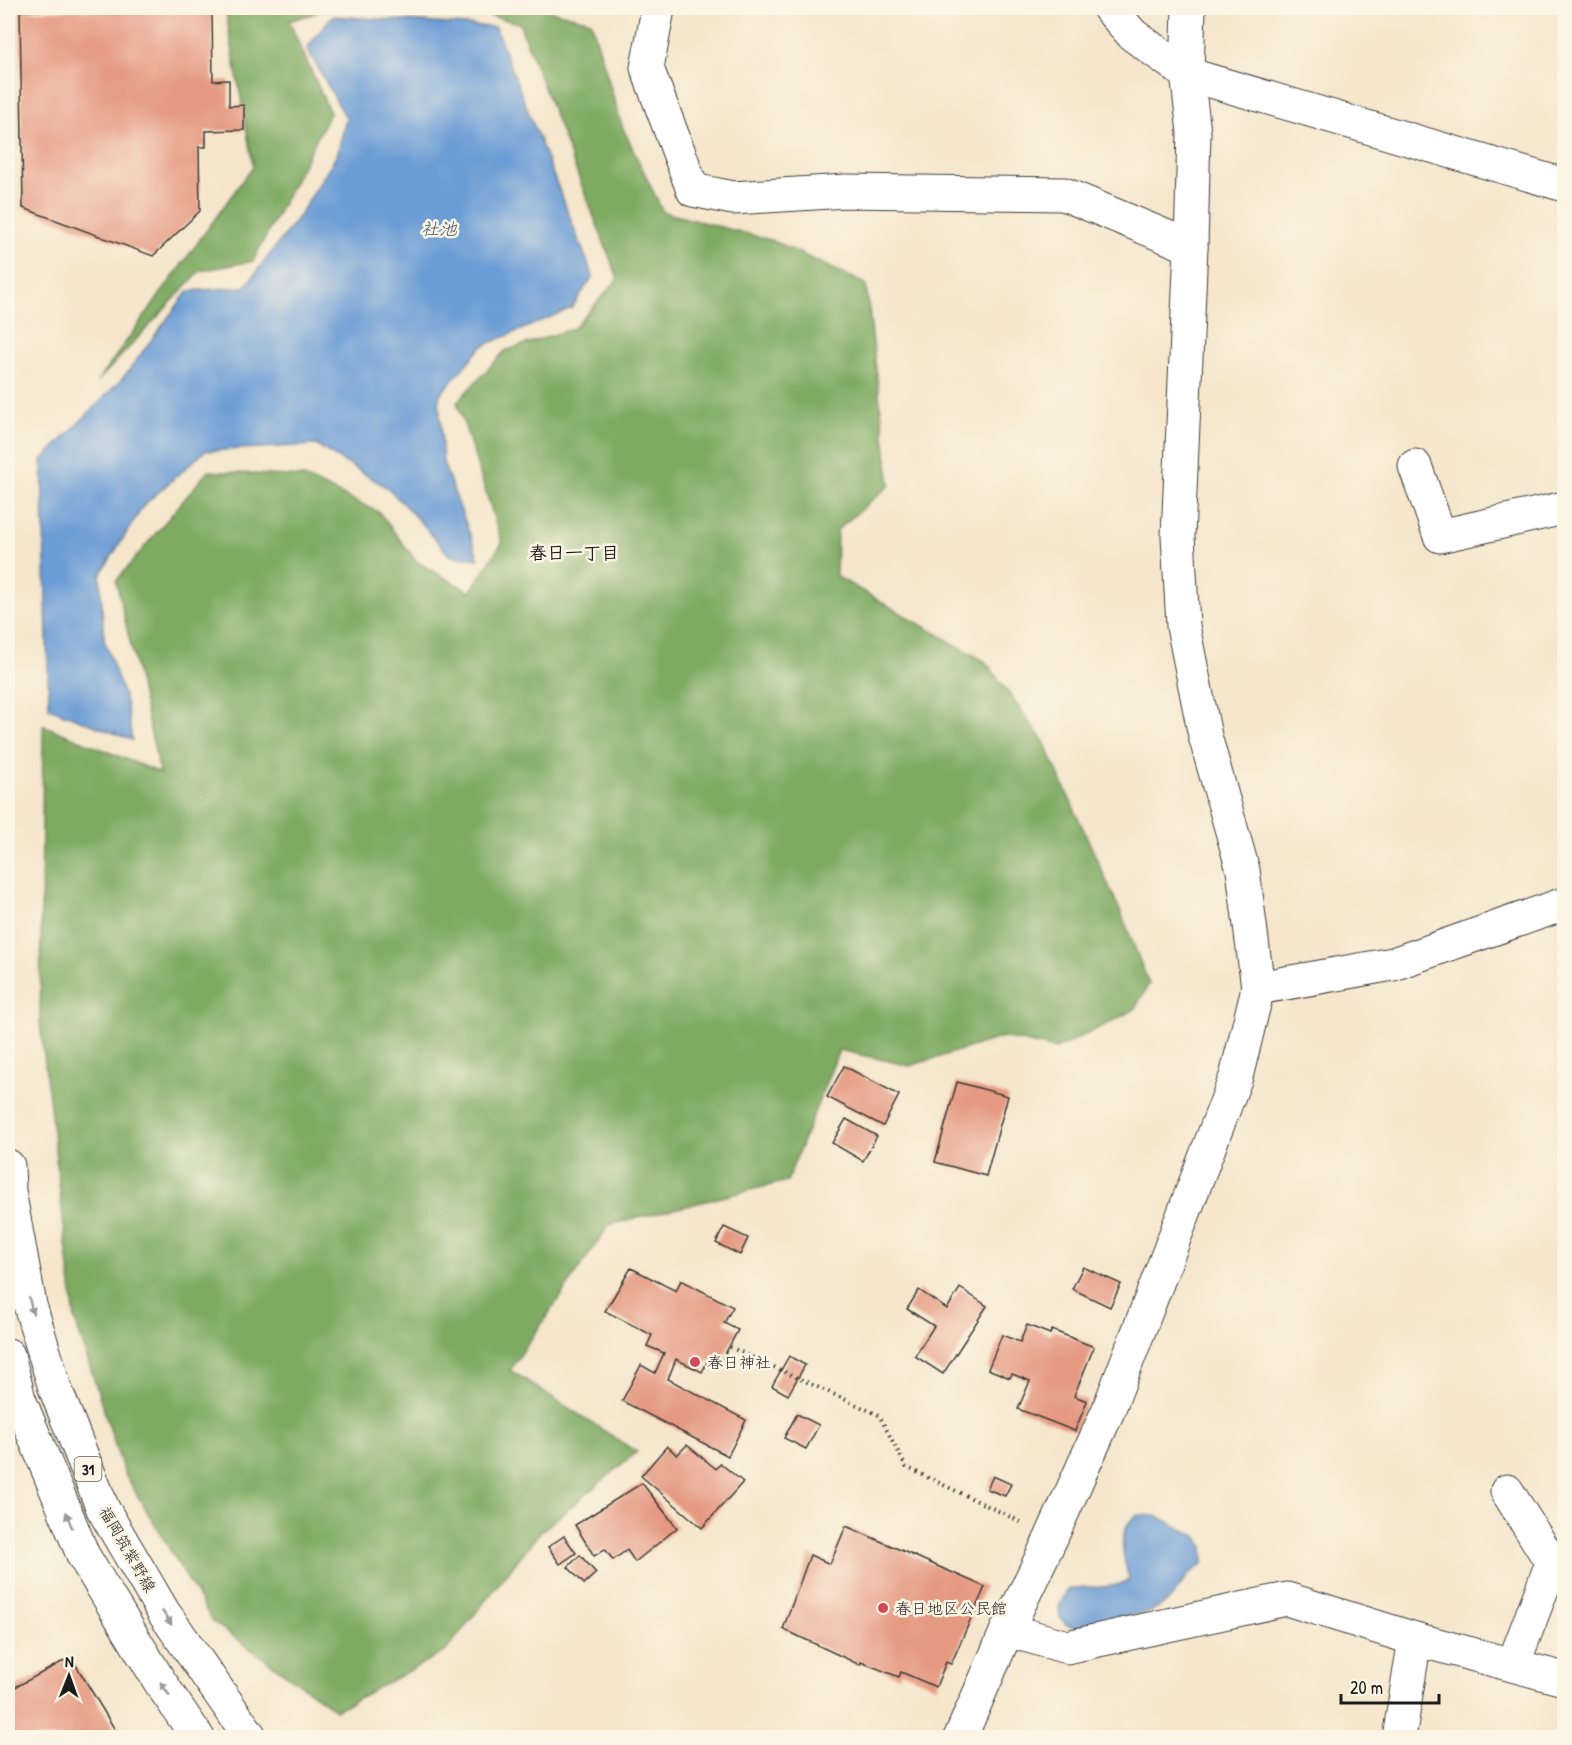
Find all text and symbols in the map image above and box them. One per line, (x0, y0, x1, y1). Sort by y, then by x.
water label: 社池 (421, 216, 458, 241)
district label: 春日一丁目 (529, 540, 619, 565)
one-way arrow (26, 1297, 36, 1315)
place label: 春日神社 (707, 1351, 771, 1373)
marker: 春日神社 (688, 1355, 702, 1369)
road number: 31 (74, 1457, 101, 1481)
street label: 福岡筑紫野線 (94, 1502, 162, 1596)
one-way arrow (64, 1511, 74, 1529)
place label: 春日地区公民館 (895, 1597, 1007, 1619)
marker: 春日地区公民館 (876, 1601, 890, 1615)
one-way arrow (162, 1609, 173, 1626)
north arrow (39, 1646, 99, 1706)
text: N (65, 1650, 74, 1672)
scale bar (1341, 1667, 1438, 1705)
text: 20 m (1350, 1675, 1383, 1700)
one-way arrow (159, 1682, 171, 1698)

